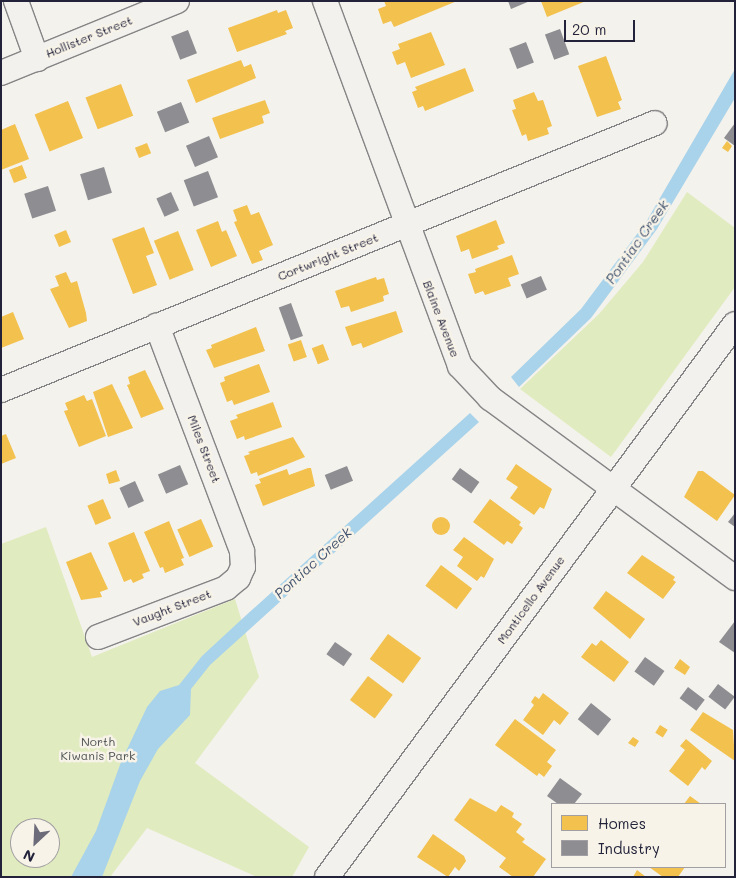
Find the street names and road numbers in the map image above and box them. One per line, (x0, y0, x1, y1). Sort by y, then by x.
street label: Hollister Street (44, 13, 134, 61)
street label: Cortwright Street (276, 230, 380, 284)
street label: Blaine Avenue (420, 279, 462, 359)
street label: Miles Street (184, 413, 224, 485)
street label: Monticello Avenue (494, 553, 568, 647)
street label: Vaught Street (131, 586, 213, 630)

